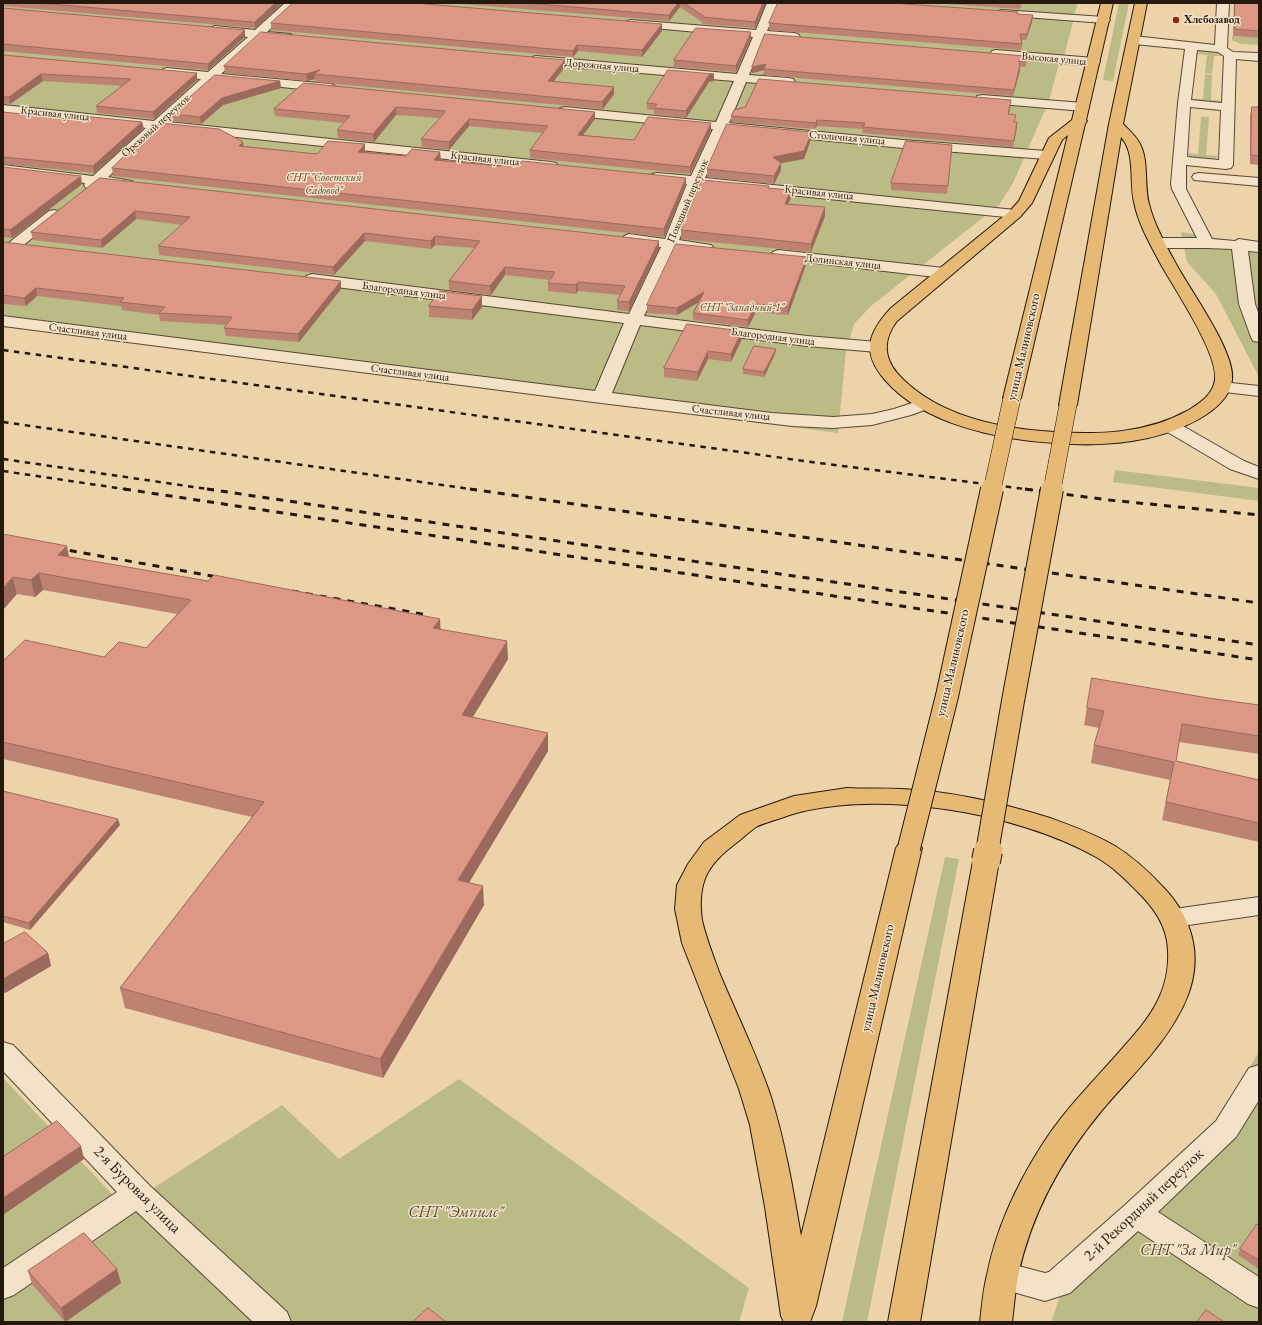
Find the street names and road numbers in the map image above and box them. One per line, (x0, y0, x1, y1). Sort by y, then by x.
street label: Высокая улица (1021, 50, 1087, 68)
street label: Дорожная улица (564, 56, 640, 76)
street label: Ореховый переулок (119, 92, 193, 160)
street label: Красивая улица (20, 104, 90, 124)
street label: Столичная улица (808, 128, 886, 148)
street label: Красивая улица (450, 149, 520, 169)
street label: Походный переулок (664, 157, 712, 245)
street label: Красивая улица (784, 183, 854, 203)
street label: Долинская улица (804, 251, 882, 273)
street label: Благородная улица (361, 279, 447, 303)
street label: улица Малиновского (1004, 292, 1044, 402)
street label: Счастливая улица (48, 321, 128, 343)
street label: Благородная улица (730, 325, 816, 349)
street label: Счастливая улица (370, 362, 450, 384)
street label: Счастливая улица (691, 402, 771, 424)
street label: улица Малиновского (933, 608, 973, 718)
street label: улица Малиновского (858, 923, 898, 1033)
street label: 2-я Буровая улица (89, 1142, 185, 1238)
street label: 2-й Рекордный переулок (1080, 1144, 1208, 1266)

